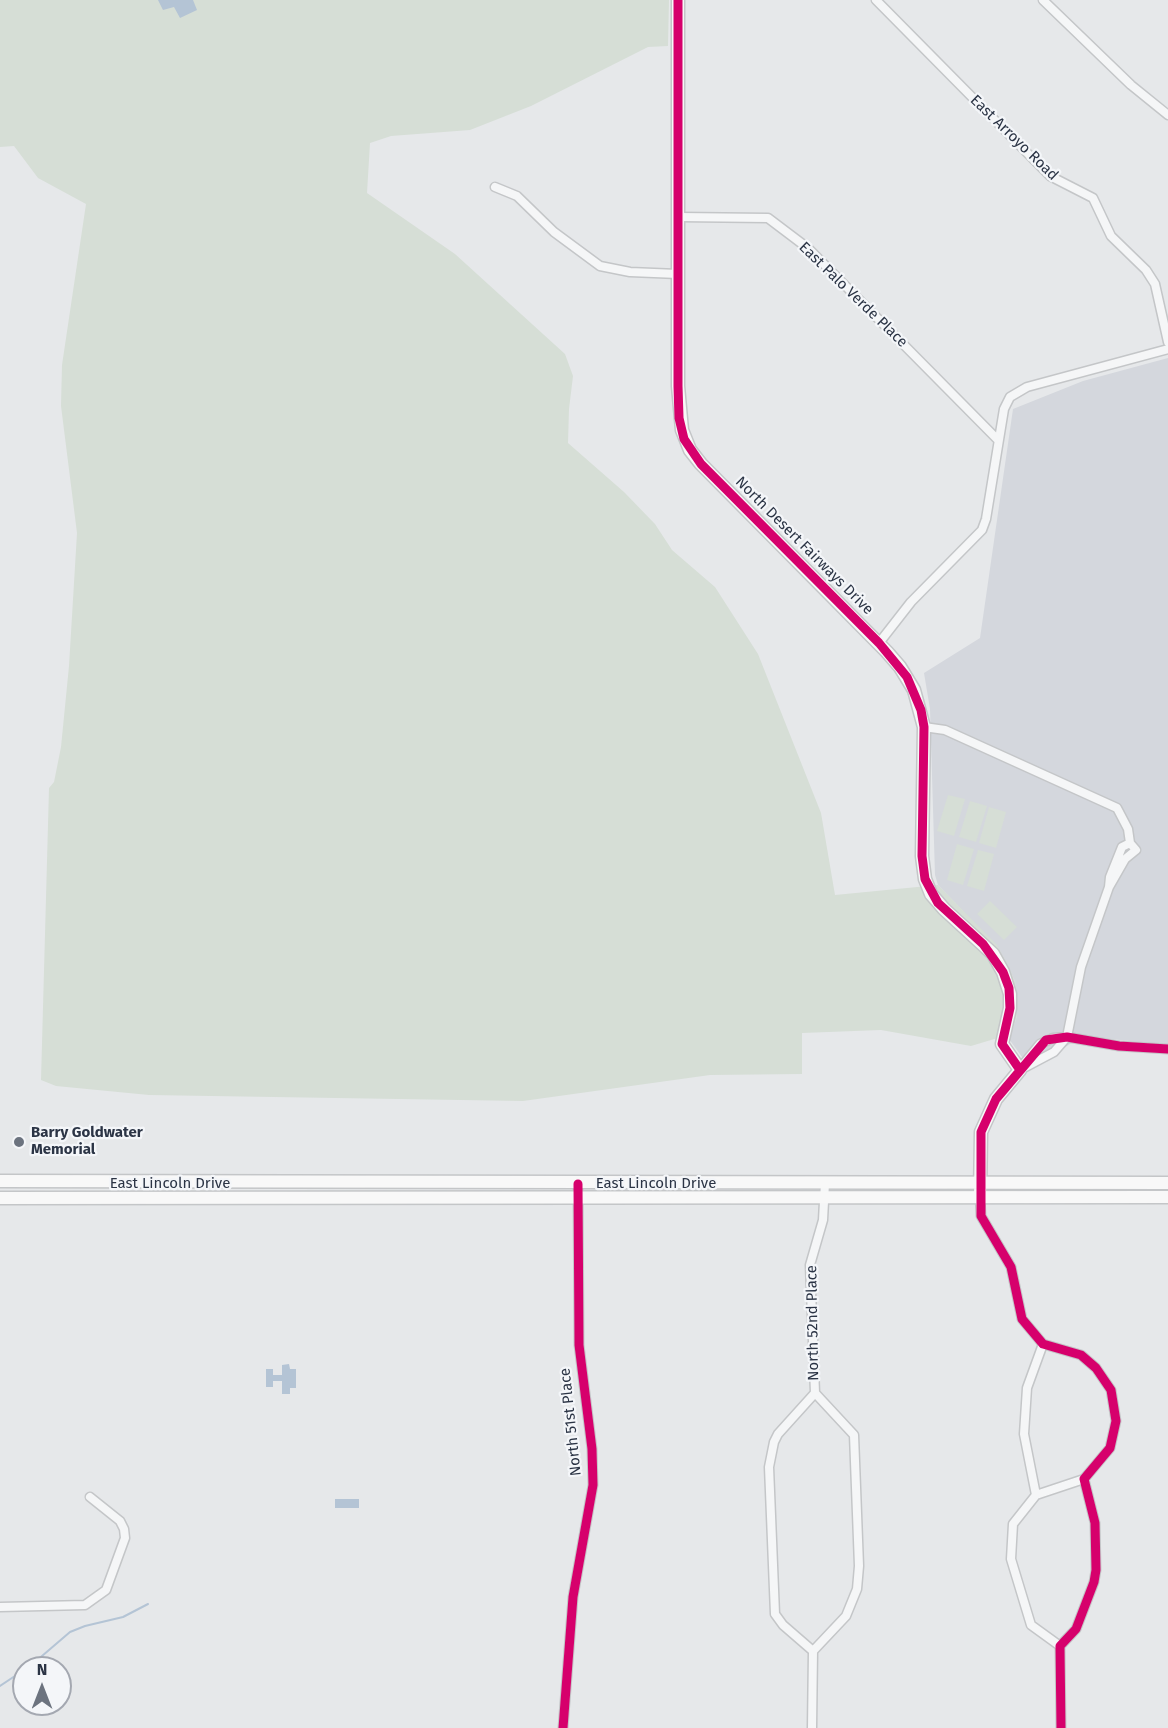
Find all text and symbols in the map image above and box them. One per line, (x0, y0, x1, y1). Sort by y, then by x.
street label: East Arroyo Road (966, 91, 1062, 185)
street label: East Palo Verde Place (795, 239, 911, 351)
street label: North Desert Fairways Drive (731, 473, 877, 619)
place label: Barry Goldwater Memorial (31, 1124, 143, 1159)
marker: Barry Goldwater Memorial (12, 1135, 26, 1149)
street label: East Lincoln Drive (110, 1175, 230, 1193)
street label: East Lincoln Drive (596, 1175, 716, 1193)
street label: North 52nd Place (803, 1265, 823, 1381)
street label: North 51st Place (556, 1367, 586, 1477)
north arrow (12, 1656, 72, 1716)
text: N (37, 1660, 47, 1679)

